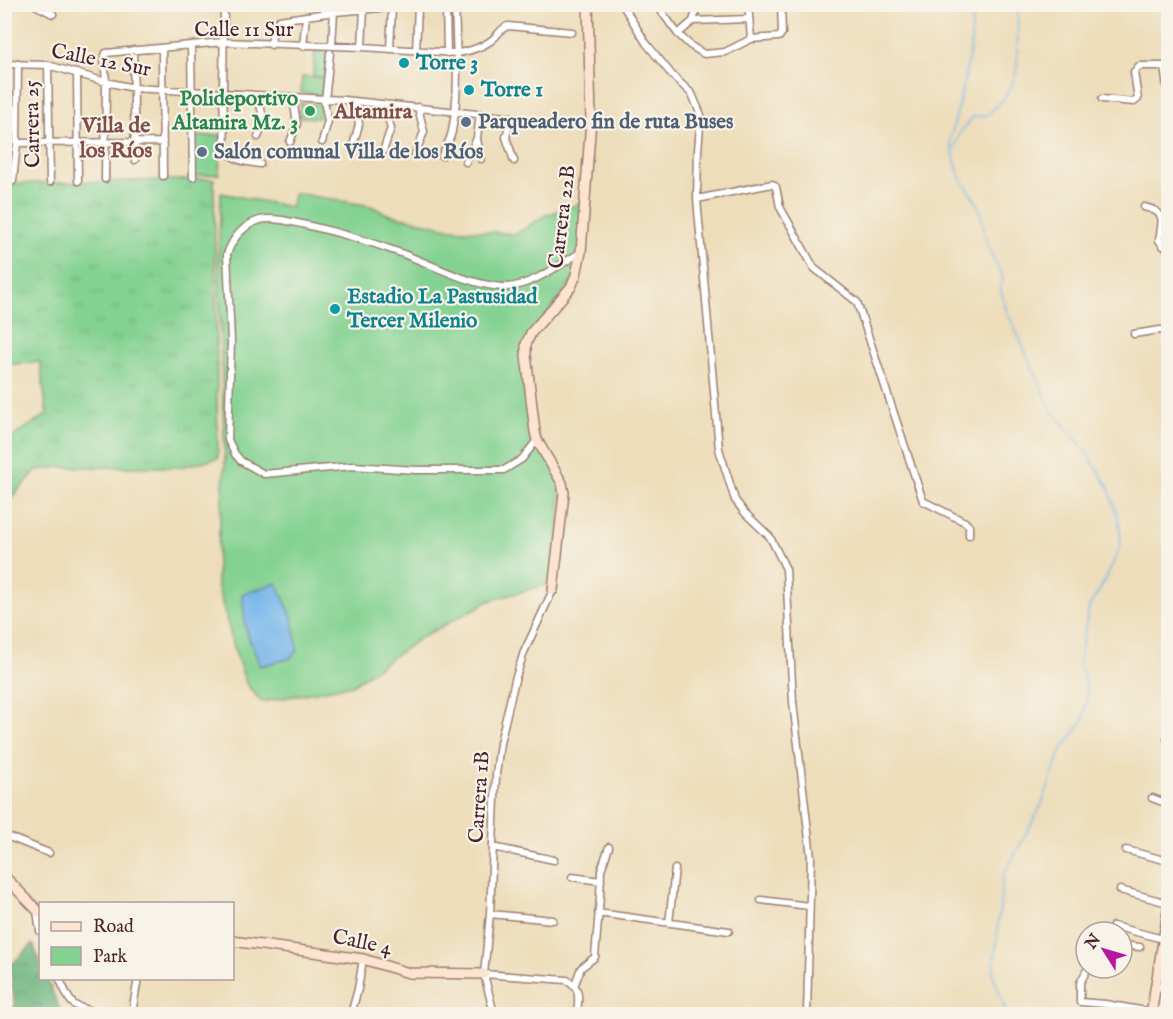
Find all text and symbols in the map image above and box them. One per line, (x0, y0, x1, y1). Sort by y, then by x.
street label: Calle 11 Sur (194, 17, 294, 44)
street label: Calle 12 Sur (49, 38, 154, 84)
place label: Torre 3 (415, 50, 478, 77)
marker: Torre 3 (397, 56, 411, 70)
place label: Torre 1 (480, 77, 543, 104)
street label: Carrera 25 (19, 79, 47, 168)
marker: Torre 1 (462, 83, 476, 97)
place label: Polideportivo Altamira Mz. 3 (171, 86, 299, 137)
district label: Altamira (333, 98, 413, 126)
marker: Polideportivo Altamira Mz. 3 (303, 104, 317, 118)
place label: Parqueadero fin de ruta Buses (478, 109, 733, 136)
district label: Villa de los Ríos (79, 112, 152, 165)
marker: Parqueadero fin de ruta Buses (459, 115, 473, 129)
place label: Salón comunal Villa de los Ríos (214, 139, 483, 166)
marker: Salón comunal Villa de los Ríos (195, 145, 209, 159)
street label: Carrera 22B (543, 164, 583, 270)
place label: Estadio La Pastusidad Tercer Milenio (346, 284, 538, 335)
marker: Estadio La Pastusidad Tercer Milenio (328, 302, 342, 316)
street label: Carrera 1B (463, 750, 497, 844)
legend (39, 902, 234, 980)
text: Road (93, 916, 134, 939)
north arrow (1074, 920, 1134, 980)
street label: Calle 4 (330, 924, 395, 963)
text: N (1081, 931, 1106, 955)
text: Park (93, 946, 128, 969)

